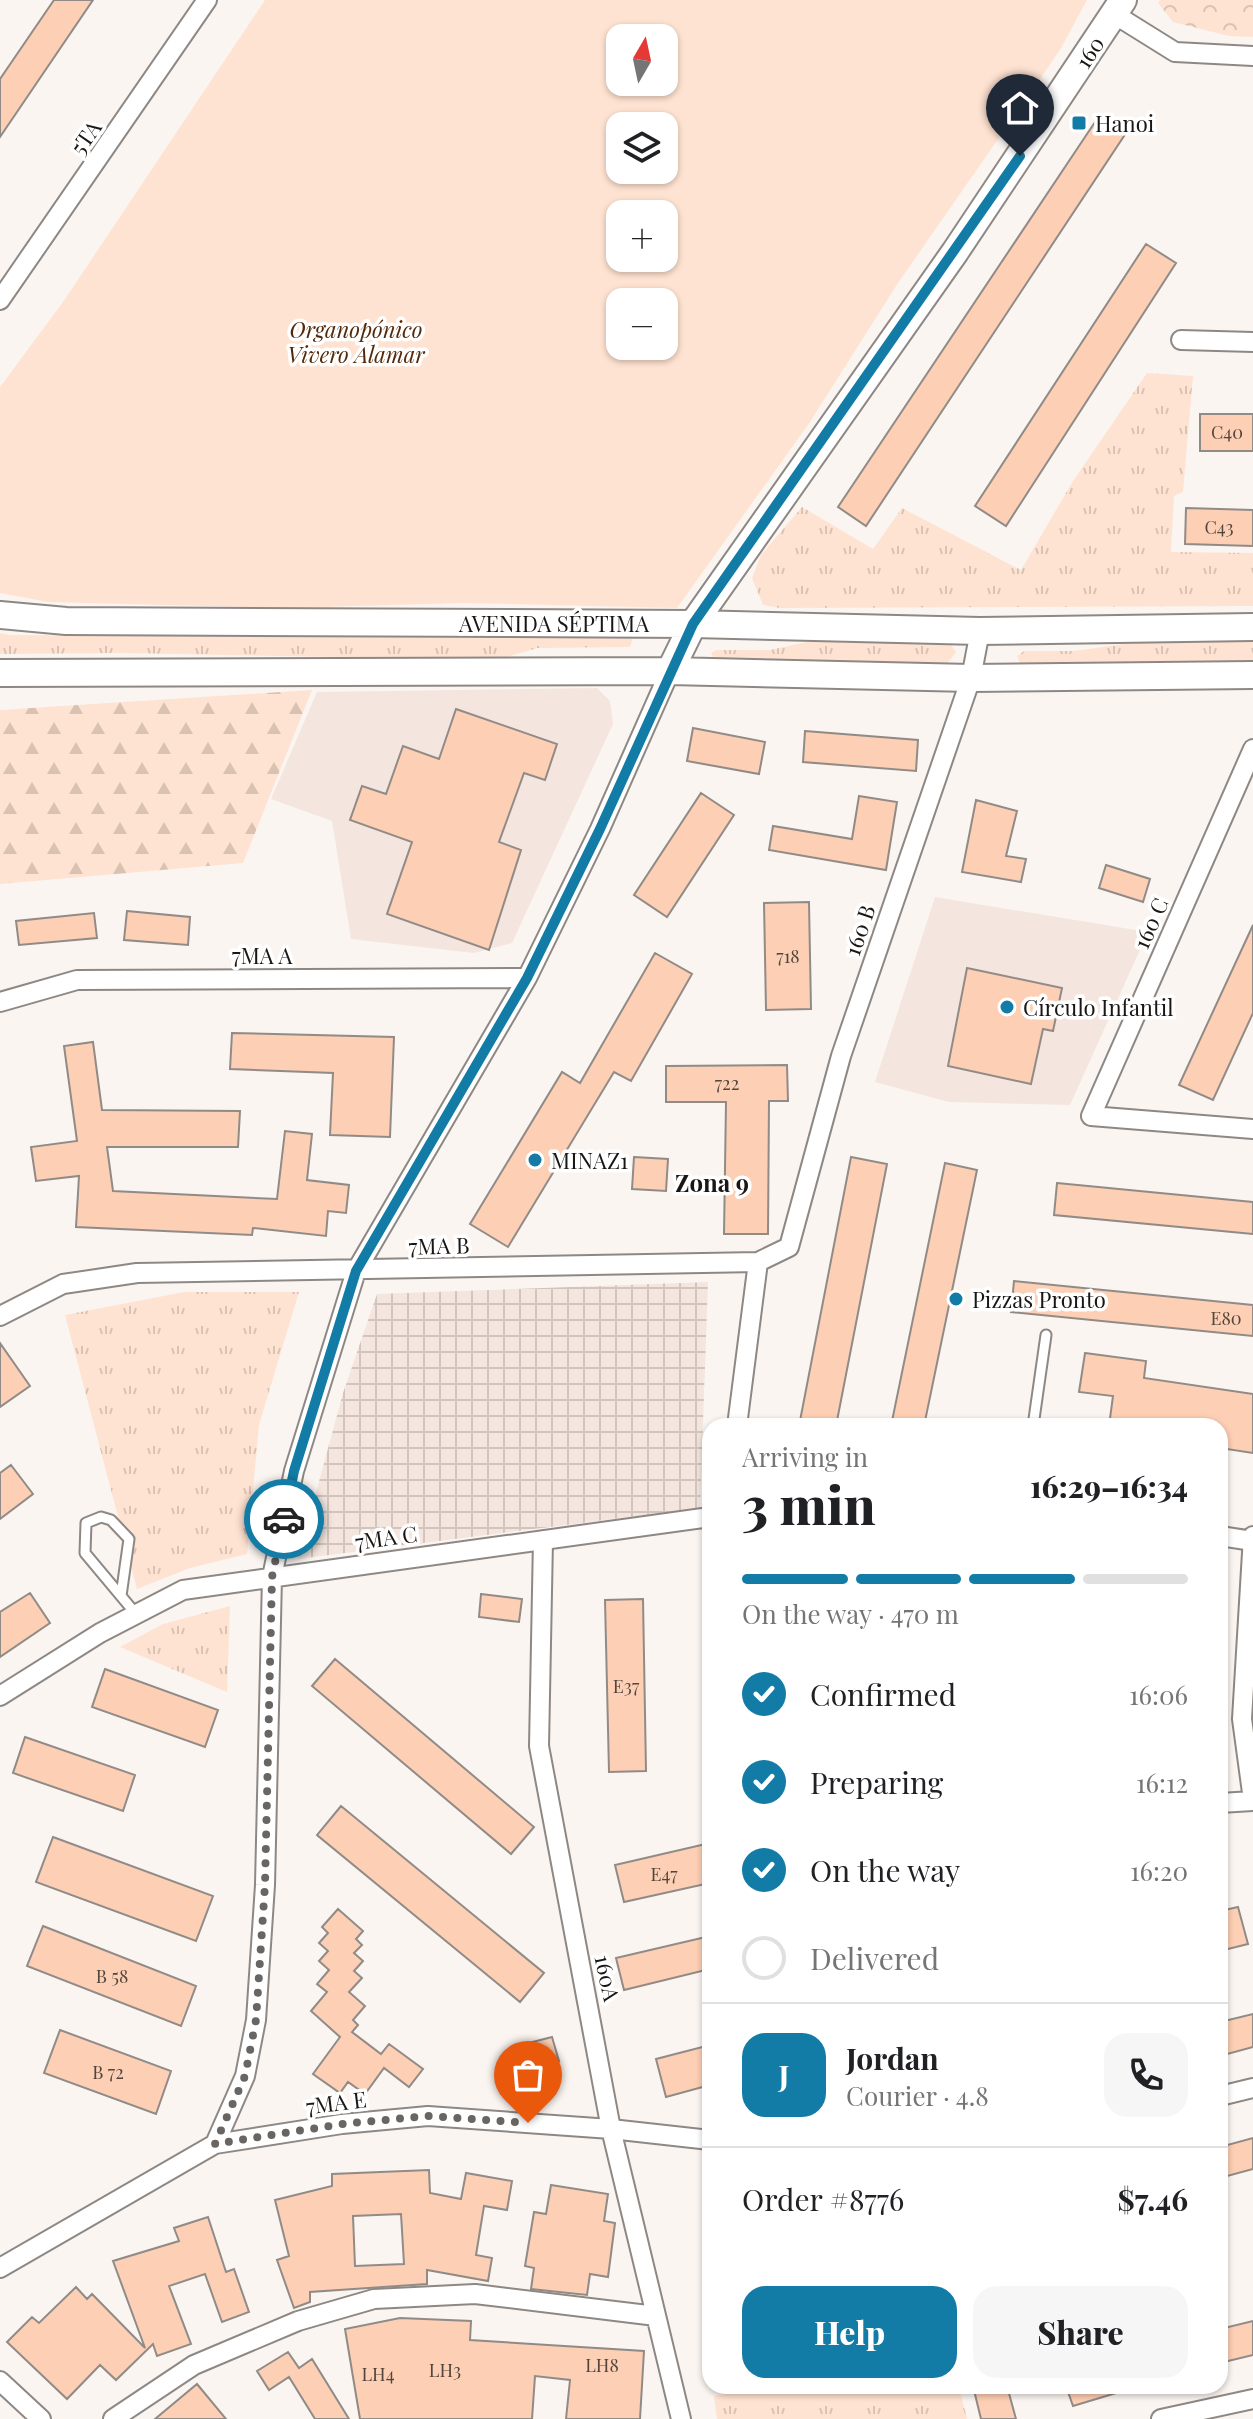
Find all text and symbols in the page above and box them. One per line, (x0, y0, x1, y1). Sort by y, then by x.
north arrow (606, 24, 678, 96)
map controls (606, 24, 678, 360)
street label: 160 (1068, 30, 1110, 74)
pin (986, 74, 1054, 156)
icon: home (998, 86, 1042, 130)
place label: Hanoi (1095, 108, 1154, 138)
button: layers (606, 112, 678, 184)
street label: 5TA (62, 114, 108, 160)
marker: Hanoi (1070, 114, 1088, 132)
button: + (606, 200, 678, 272)
button: − (606, 288, 678, 360)
park label: Organopónico Vivero Alamar (287, 314, 425, 369)
house number: C40 (1211, 420, 1243, 444)
house number: C43 (1204, 515, 1234, 539)
street label: AVENIDA SÉPTIMA (458, 608, 649, 638)
street label: 160 C (1125, 893, 1175, 953)
street label: 160 B (836, 901, 882, 959)
street label: 7MA A (232, 940, 292, 970)
house number: 718 (776, 944, 800, 968)
place label: Círculo Infantil (1023, 992, 1174, 1022)
marker: Círculo Infantil (998, 998, 1016, 1016)
house number: 722 (715, 1071, 739, 1095)
place label: MINAZ1 (551, 1145, 628, 1175)
marker: MINAZ1 (526, 1151, 544, 1169)
district label: Zona 9 (675, 1166, 749, 1198)
street label: 7MA B (408, 1229, 470, 1261)
place label: Pizzas Pronto (972, 1284, 1106, 1314)
marker: Pizzas Pronto (947, 1290, 965, 1308)
house number: E80 (1210, 1306, 1242, 1330)
text: Arriving in (742, 1439, 868, 1474)
text: 16:29–16:34 (1030, 1466, 1188, 1506)
text: 3 min (742, 1469, 876, 1538)
courier (244, 1479, 324, 1559)
icon: car (262, 1497, 306, 1541)
street label: 7MA C (353, 1518, 419, 1556)
text: On the way · 470 m (742, 1596, 959, 1631)
icon: check (742, 1672, 786, 1716)
house number: E37 (613, 1674, 640, 1698)
text: Confirmed (810, 1674, 956, 1714)
text: 16:06 (1129, 1677, 1188, 1712)
icon: check (742, 1760, 786, 1804)
text: Preparing (810, 1762, 943, 1802)
text: 16:12 (1136, 1765, 1188, 1800)
icon: check (742, 1848, 786, 1892)
text: On the way (810, 1850, 960, 1890)
text: 16:20 (1130, 1853, 1188, 1888)
house number: E47 (651, 1862, 678, 1886)
text: Delivered (810, 1938, 939, 1978)
street label: 160A (588, 1952, 628, 2004)
house number: B 58 (96, 1964, 128, 1988)
button: phone (1104, 2033, 1188, 2117)
text: Jordan (846, 2038, 939, 2078)
pin (494, 2041, 562, 2123)
icon: bag (506, 2053, 550, 2097)
text: J (779, 2055, 789, 2095)
house number: B 72 (92, 2060, 124, 2084)
text: Courier · 4.8 (846, 2078, 989, 2113)
street label: 7MA E (304, 2083, 368, 2121)
text: Order #8776 (742, 2179, 904, 2219)
text: $7.46 (1117, 2179, 1188, 2219)
button: Help (742, 2286, 957, 2378)
button: Share (973, 2286, 1188, 2378)
house number: LH8 (585, 2353, 619, 2377)
house number: LH3 (429, 2358, 461, 2382)
house number: LH4 (361, 2362, 395, 2386)

